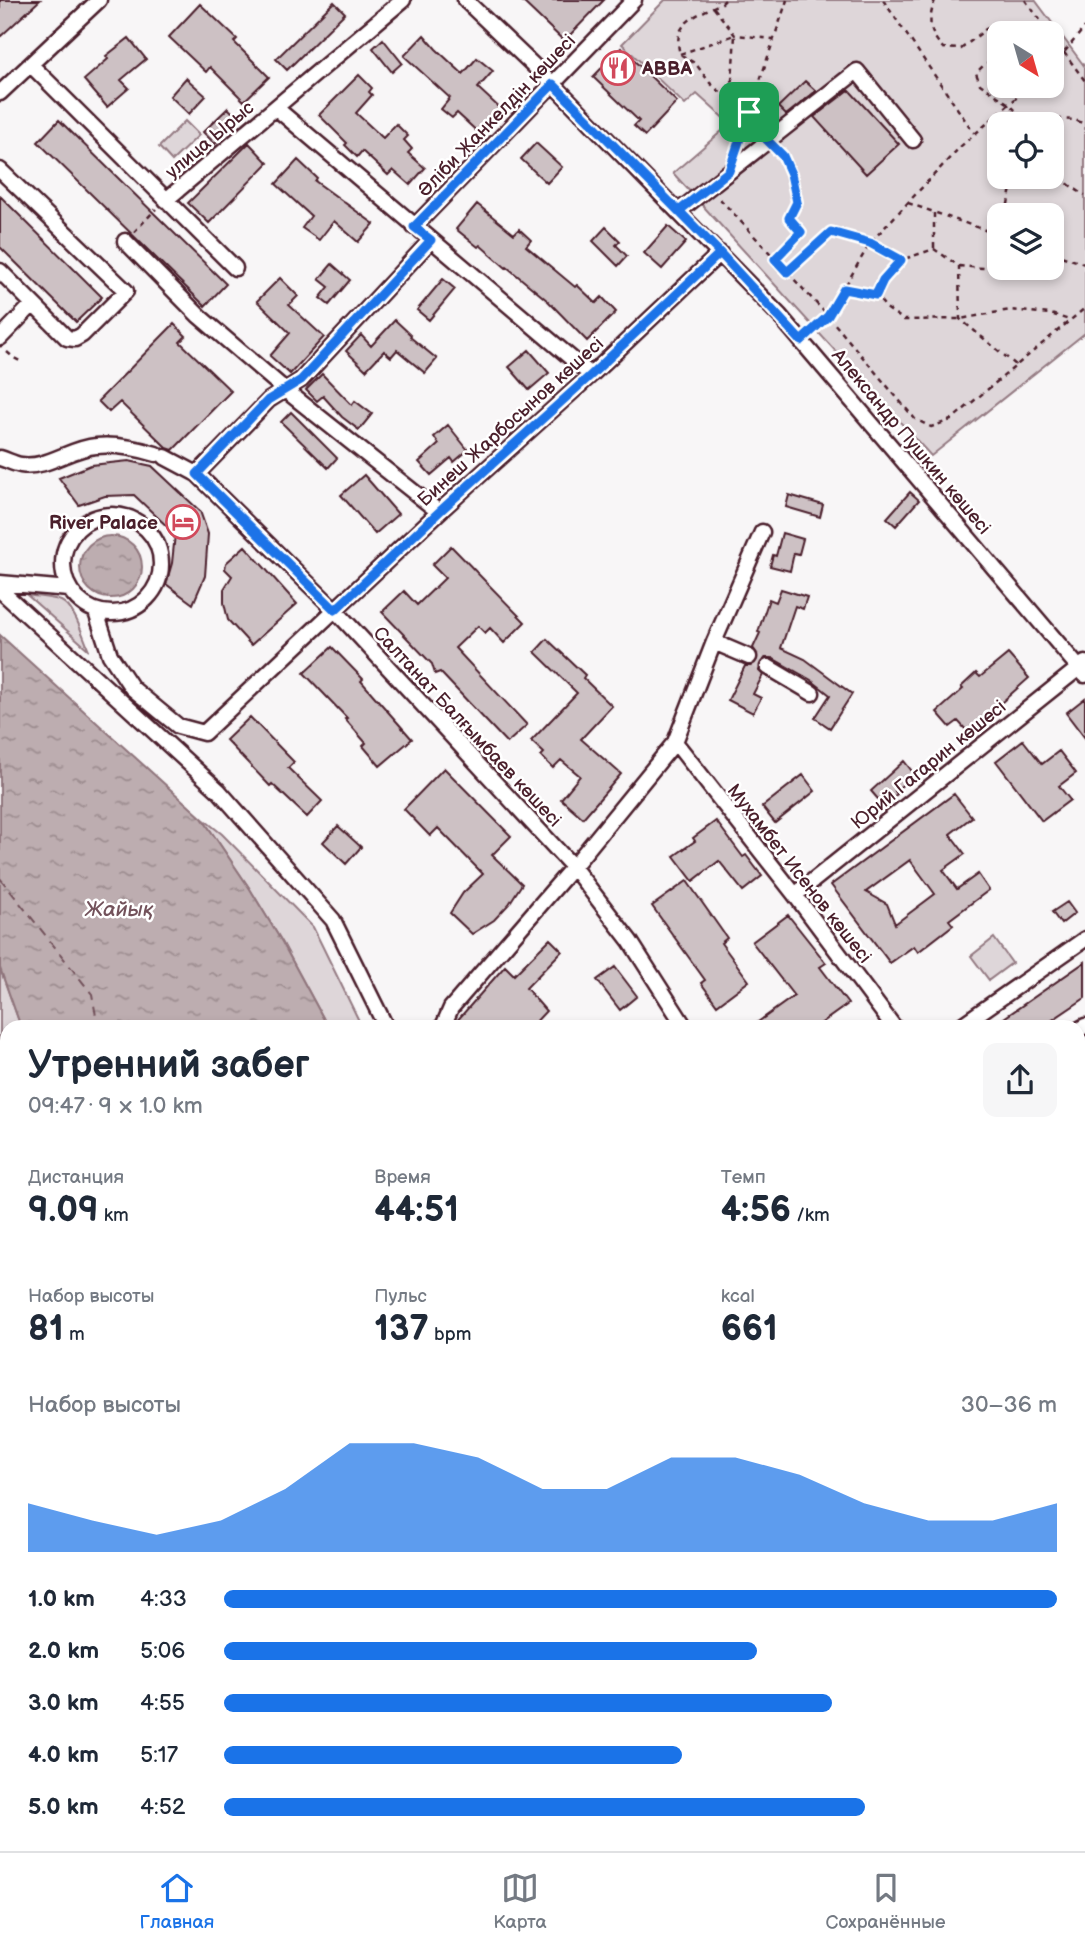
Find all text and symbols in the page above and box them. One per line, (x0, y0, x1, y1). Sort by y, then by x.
north arrow (987, 21, 1064, 98)
map controls (987, 21, 1064, 280)
street label: Әліби Жанкелдін көшесі (413, 30, 581, 202)
restaurant icon: ABBA (599, 49, 637, 87)
place label: ABBA (641, 58, 692, 81)
pin (719, 82, 779, 142)
icon: arrive (730, 93, 768, 131)
street label: улица Ырыс (161, 96, 259, 184)
button: locate (987, 112, 1064, 189)
button: layers (987, 203, 1064, 280)
street label: Бинеш Жарбосынов көшесі (413, 333, 609, 512)
street label: Александр Пушкин көшесі (826, 344, 995, 539)
hotel icon: River Palace (164, 503, 202, 541)
place label: River Palace (49, 512, 158, 535)
street label: Салтанат Балғымбаев көшесі (368, 622, 566, 832)
street label: Юрий Гагарин көшесі (847, 696, 1011, 835)
street label: Мухамбет Исенов көшесі (722, 780, 876, 968)
water label: Жайық (84, 897, 154, 922)
text: Утренний забег (28, 1043, 310, 1088)
button: share (983, 1043, 1057, 1117)
text: 09:47 · 9 × 1.0 km (28, 1092, 203, 1120)
text: Дистанция (28, 1166, 124, 1189)
text: Время (374, 1166, 431, 1189)
text: Темп (721, 1166, 766, 1189)
text: 9.09 (28, 1189, 99, 1232)
text: 44:51 (374, 1189, 459, 1232)
text: 4:56 (721, 1189, 791, 1232)
text: km (99, 1204, 129, 1227)
text: /km (791, 1204, 830, 1227)
text: Набор высоты (28, 1285, 154, 1308)
text: Пульс (374, 1285, 427, 1308)
text: kcal (721, 1285, 755, 1308)
text: 81 (28, 1308, 64, 1351)
text: 137 (374, 1308, 429, 1351)
text: 661 (721, 1308, 778, 1351)
text: m (64, 1323, 85, 1346)
text: bpm (429, 1323, 471, 1346)
text: Набор высоты (28, 1391, 181, 1419)
text: 30–36 m (961, 1391, 1057, 1419)
text: 1.0 km (28, 1585, 95, 1613)
text: 4:33 (140, 1585, 187, 1613)
text: 2.0 km (28, 1637, 99, 1665)
text: 5:06 (140, 1637, 185, 1665)
text: 3.0 km (28, 1689, 99, 1717)
text: 4:55 (140, 1689, 185, 1717)
text: 4.0 km (28, 1741, 99, 1769)
text: 5:17 (140, 1741, 178, 1769)
text: 5.0 km (28, 1793, 99, 1821)
text: 4:52 (140, 1793, 185, 1821)
tab: Главная (139, 1869, 214, 1934)
tab: Карта (493, 1869, 547, 1934)
tab: Сохранённые (826, 1869, 946, 1934)

